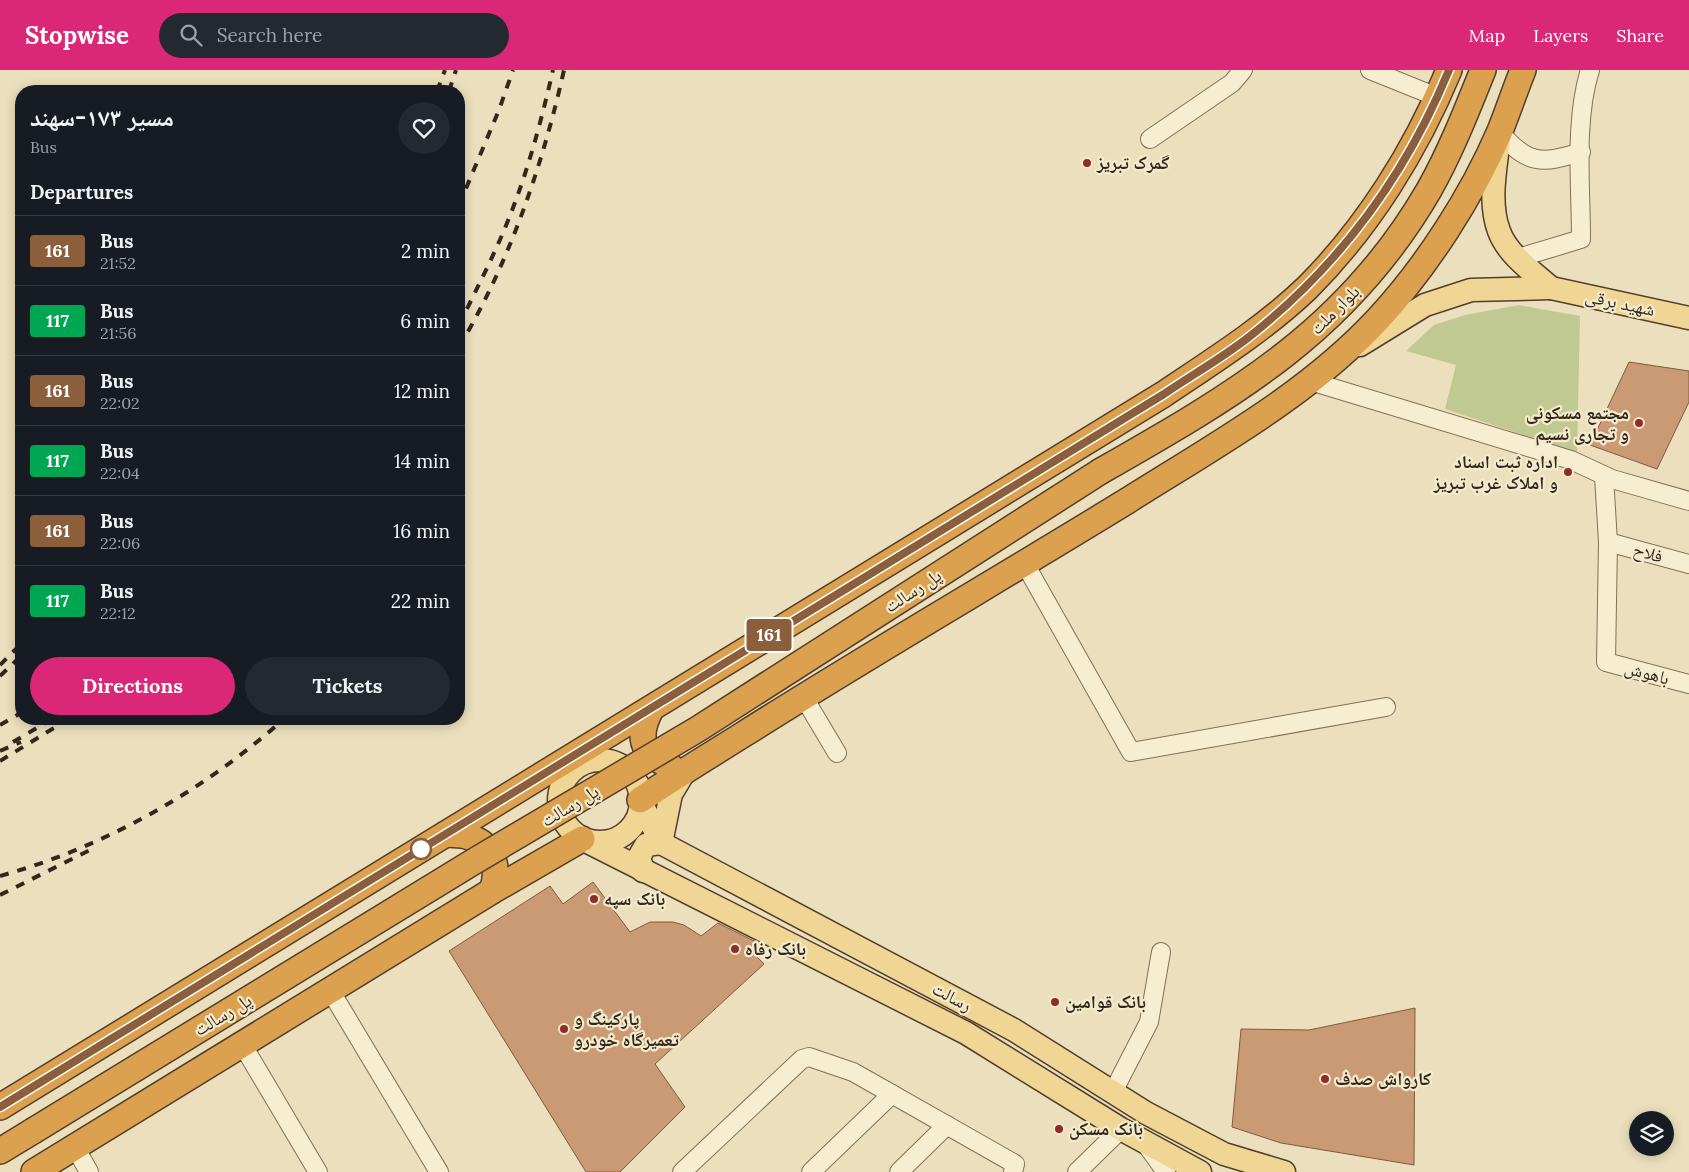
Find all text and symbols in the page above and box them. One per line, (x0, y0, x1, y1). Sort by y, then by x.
search box (159, 13, 509, 58)
text: Stopwise (25, 20, 129, 51)
icon: search (177, 21, 205, 49)
text: Search here (217, 23, 322, 47)
text: Map (1469, 24, 1505, 47)
text: Layers (1533, 24, 1588, 47)
text: Share (1616, 24, 1664, 47)
text: مسیر ۱۷۳-سهند (30, 102, 174, 133)
button: heart (398, 102, 450, 154)
text: Bus (30, 137, 57, 157)
place label: گمرک تبریز (1096, 151, 1169, 174)
marker: گمرک تبریز (1081, 157, 1093, 169)
text: Departures (30, 180, 133, 204)
text: Bus (100, 229, 133, 253)
text: 161 (45, 239, 70, 262)
text: 2 min (401, 239, 450, 263)
text: 21:52 (100, 253, 136, 273)
street label: بلوار ملت (1305, 280, 1364, 339)
street label: شهید برقی (1583, 284, 1657, 321)
text: Bus (100, 299, 133, 323)
text: 117 (46, 309, 69, 332)
text: 6 min (400, 309, 450, 333)
text: 21:56 (100, 323, 136, 343)
text: Bus (100, 369, 133, 393)
text: 161 (45, 379, 70, 402)
text: 12 min (394, 379, 450, 403)
text: 22:02 (100, 393, 140, 413)
place label: مجتمع مسکونى و تجارى نسیم (1526, 401, 1629, 446)
marker: مجتمع مسکونى و تجارى نسیم (1633, 417, 1645, 429)
text: Bus (100, 439, 133, 463)
text: 117 (46, 449, 69, 472)
text: 14 min (394, 449, 450, 473)
place label: اداره ثبت اسناد و املاک غرب تبریز (1433, 450, 1558, 494)
text: 22:04 (100, 463, 140, 483)
marker: اداره ثبت اسناد و املاک غرب تبریز (1562, 466, 1574, 478)
text: Bus (100, 509, 133, 533)
text: 161 (45, 519, 70, 542)
text: 16 min (393, 519, 450, 543)
text: 22:06 (100, 533, 140, 553)
street label: فلاح (1630, 538, 1666, 568)
street label: پل رسالت (880, 564, 946, 618)
text: Bus (100, 579, 133, 603)
text: 117 (46, 589, 69, 612)
text: 22 min (391, 589, 450, 613)
text: 22:12 (100, 603, 136, 623)
line badge: 161 (740, 619, 798, 651)
text: 161 (757, 623, 781, 646)
street label: باهوش (1622, 656, 1672, 690)
button: Directions (30, 657, 235, 715)
button: Tickets (245, 657, 450, 715)
street label: پل رسالت (537, 779, 603, 832)
unlabelled marker (410, 838, 432, 860)
place label: بانک سپه (604, 887, 665, 910)
marker: بانک سپه (588, 893, 600, 905)
place label: بانک رفاه (745, 937, 806, 960)
marker: بانک رفاه (729, 943, 741, 955)
street label: رسالت (928, 977, 976, 1017)
street label: پل رسالت (190, 988, 256, 1041)
place label: بانک قوامین (1065, 990, 1146, 1013)
marker: بانک قوامین (1049, 996, 1061, 1008)
place label: پارکینگ و تعمیرگاه خودرو (574, 1007, 679, 1051)
marker: پارکینگ و تعمیرگاه خودرو (558, 1023, 570, 1035)
place label: کارواش صدف (1335, 1067, 1431, 1090)
marker: کارواش صدف (1319, 1073, 1331, 1085)
map controls (1629, 1111, 1674, 1156)
button: layers (1629, 1111, 1674, 1156)
place label: بانک مسکن (1069, 1117, 1143, 1140)
marker: بانک مسکن (1053, 1123, 1065, 1135)

